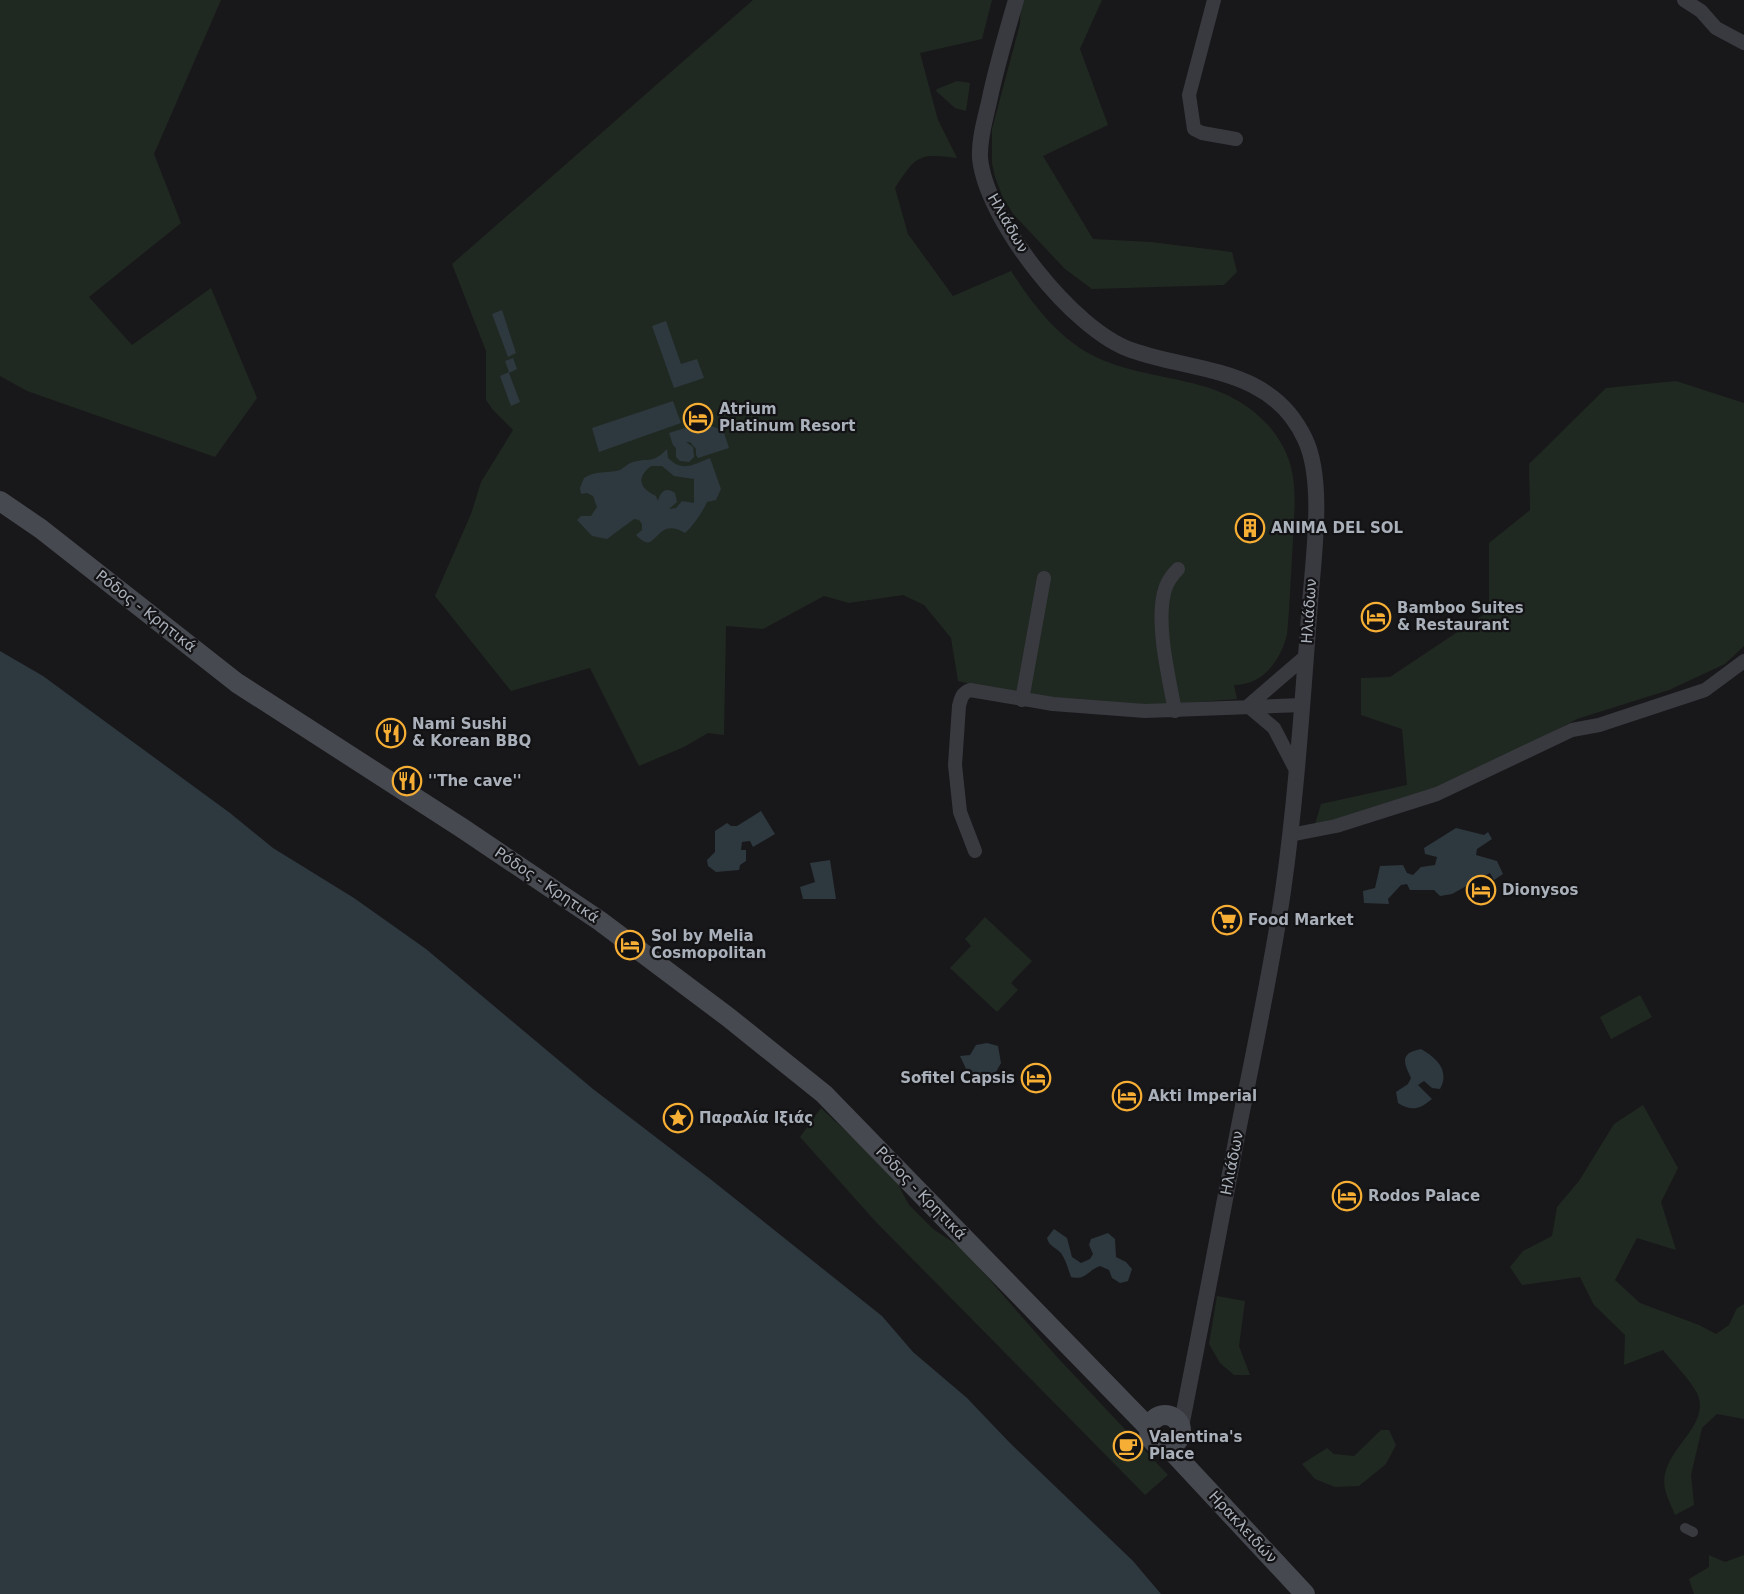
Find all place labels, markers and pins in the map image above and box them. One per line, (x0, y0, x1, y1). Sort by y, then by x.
place label: Atrium Platinum Resort (719, 400, 855, 435)
hotel icon: Atrium Platinum Resort (682, 402, 714, 434)
building icon: ANIMA DEL SOL (1234, 512, 1266, 544)
place label: ANIMA DEL SOL (1271, 519, 1404, 537)
place label: Bamboo Suites & Restaurant (1397, 599, 1524, 634)
hotel icon: Bamboo Suites & Restaurant (1360, 601, 1392, 633)
place label: Nami Sushi & Korean BBQ (412, 715, 531, 750)
restaurant icon: Nami Sushi & Korean BBQ (375, 717, 407, 749)
restaurant icon: ''The cave'' (391, 765, 423, 797)
place label: ''The cave'' (428, 772, 522, 790)
hotel icon: Dionysos (1465, 874, 1497, 906)
place label: Dionysos (1502, 881, 1579, 899)
supermarket icon: Food Market (1211, 904, 1243, 936)
place label: Food Market (1248, 911, 1354, 929)
place label: Sol by Melia Cosmopolitan (651, 927, 766, 962)
hotel icon: Sol by Melia Cosmopolitan (614, 929, 646, 961)
hotel icon: Sofitel Capsis (1020, 1062, 1052, 1094)
place label: Sofitel Capsis (900, 1069, 1015, 1087)
hotel icon: Akti Imperial (1111, 1080, 1143, 1112)
place label: Akti Imperial (1148, 1087, 1257, 1105)
place icon: Παραλία Ιξιάς (662, 1102, 694, 1134)
place label: Παραλία Ιξιάς (699, 1109, 813, 1127)
hotel icon: Rodos Palace (1331, 1180, 1363, 1212)
place label: Rodos Palace (1368, 1187, 1480, 1205)
place label: Valentina's Place (1149, 1428, 1243, 1463)
cafe icon: Valentina's Place (1112, 1430, 1144, 1462)

